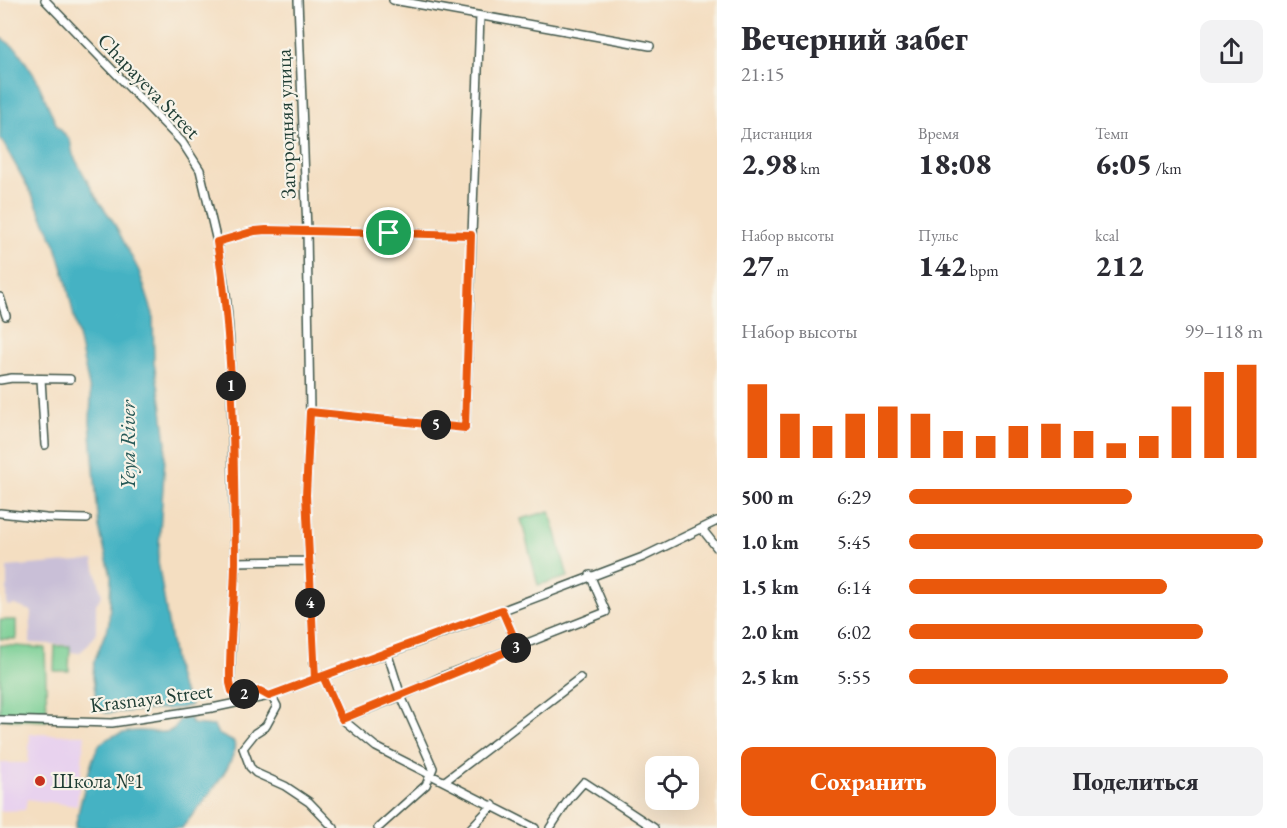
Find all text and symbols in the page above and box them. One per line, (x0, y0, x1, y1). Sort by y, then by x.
text: Вечерний забег (741, 17, 968, 60)
button: share (1200, 20, 1263, 83)
street label: Chapayeva Street (92, 27, 207, 145)
street label: Загородняя улица (269, 48, 302, 200)
text: 21:15 (741, 61, 784, 87)
text: Дистанция (741, 123, 812, 144)
text: Время (918, 123, 959, 144)
text: Темп (1095, 123, 1128, 144)
text: 2.98 (741, 144, 797, 183)
text: 18:08 (918, 144, 991, 183)
text: 6:05 (1095, 144, 1152, 183)
text: km (797, 158, 820, 179)
text: /km (1152, 158, 1182, 179)
pin (363, 207, 414, 258)
icon: arrive (372, 216, 405, 249)
text: Набор высоты (741, 225, 834, 246)
text: Пульс (918, 225, 959, 246)
text: kcal (1095, 225, 1119, 246)
text: 27 (741, 246, 773, 285)
text: 142 (918, 246, 967, 285)
text: 212 (1095, 246, 1144, 285)
text: m (773, 260, 789, 281)
text: bpm (967, 260, 999, 281)
text: Набор высоты (741, 318, 857, 344)
text: 99–118 m (1184, 318, 1263, 344)
pin: 1 (216, 371, 246, 401)
text: 1 (227, 375, 235, 396)
water label: Yeya River (113, 399, 142, 490)
pin: 5 (421, 410, 451, 440)
text: 5 (432, 414, 440, 435)
text: 500 m (741, 484, 794, 510)
text: 6:29 (837, 484, 871, 510)
text: 1.0 km (741, 529, 799, 555)
text: 5:45 (837, 529, 871, 555)
text: 1.5 km (741, 574, 799, 600)
text: 6:14 (837, 574, 871, 600)
pin: 4 (295, 588, 325, 618)
text: 4 (306, 592, 314, 613)
text: 2.0 km (741, 619, 799, 645)
text: 6:02 (837, 619, 871, 645)
pin: 3 (501, 633, 531, 663)
text: 3 (512, 637, 520, 658)
text: 2.5 km (741, 664, 799, 690)
text: 5:55 (837, 664, 871, 690)
street label: Krasnaya Street (88, 677, 214, 718)
pin: 2 (229, 679, 259, 709)
text: 2 (240, 683, 248, 704)
button: Сохранить (741, 747, 996, 816)
button: Поделиться (1008, 747, 1263, 816)
map controls (645, 756, 699, 810)
button: locate (645, 756, 699, 810)
place label: Школа №1 (52, 767, 144, 794)
marker: Школа №1 (33, 774, 47, 788)

